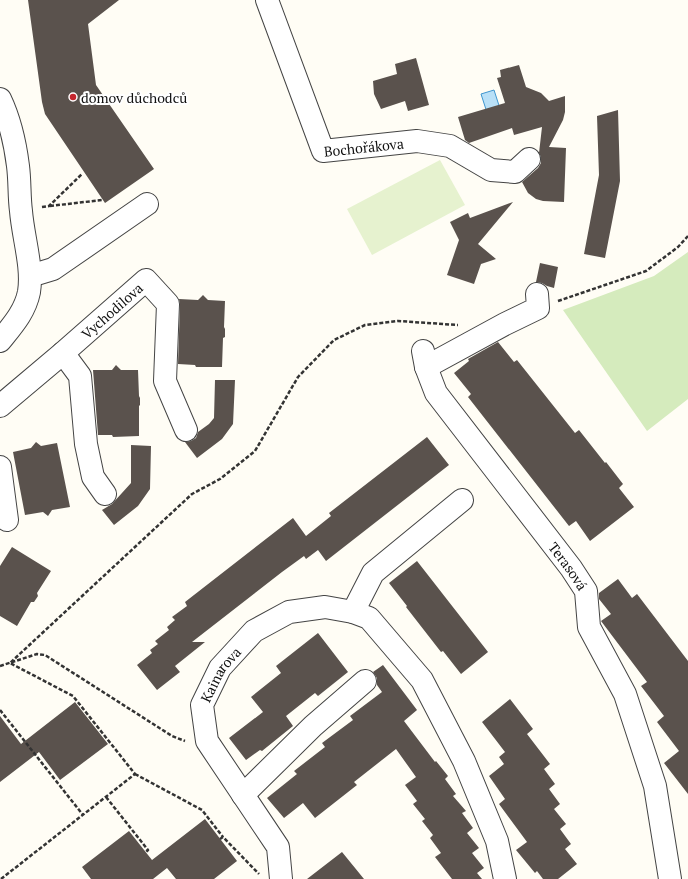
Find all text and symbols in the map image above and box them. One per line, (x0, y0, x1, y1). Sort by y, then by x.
place label: domov důchodců (81, 88, 187, 107)
marker: domov důchodců (68, 92, 78, 102)
street label: Bochořákova (323, 133, 405, 160)
street label: Vychodilova (77, 278, 146, 343)
street label: Terasová (545, 538, 592, 594)
street label: Kainarova (195, 642, 245, 705)

